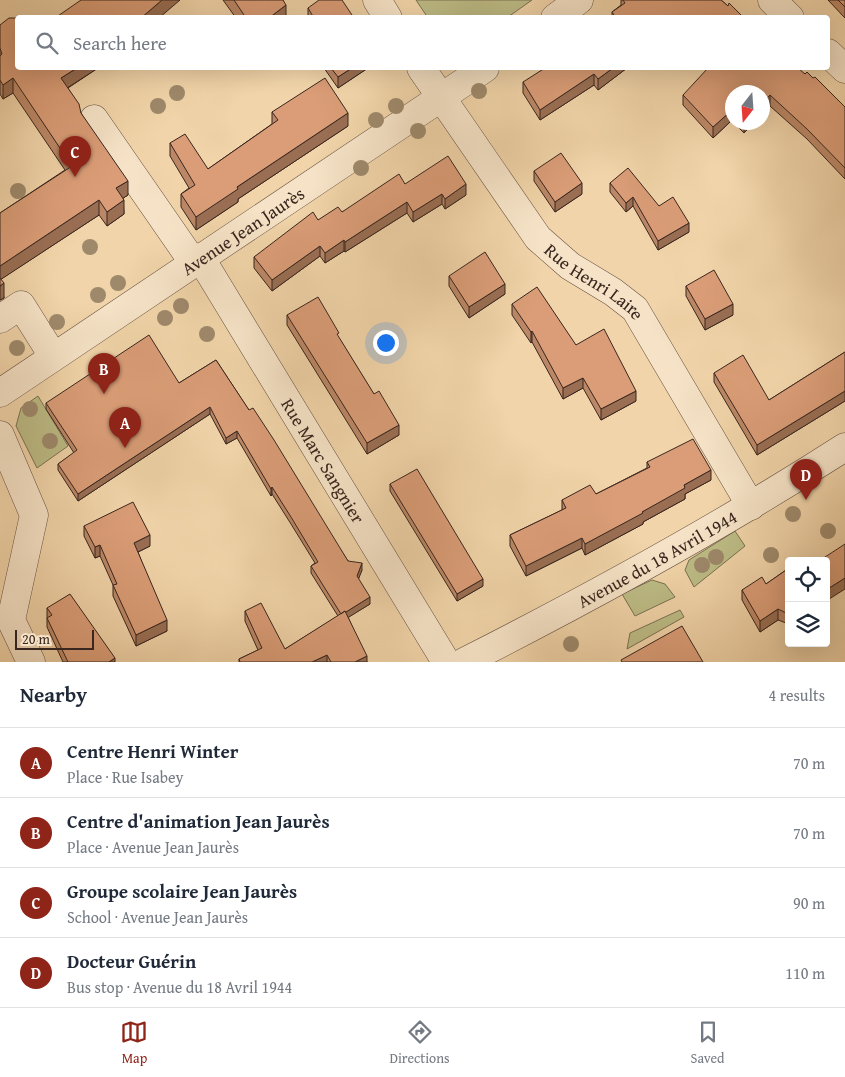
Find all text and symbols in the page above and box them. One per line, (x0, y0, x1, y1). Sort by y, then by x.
search box (15, 15, 830, 70)
icon: search (33, 29, 61, 57)
text: Search here (73, 29, 167, 57)
north arrow (725, 85, 770, 130)
pin: C (59, 136, 91, 177)
street label: Avenue Jean Jaurès (176, 179, 309, 281)
street label: Rue Henri Laire (539, 236, 652, 324)
your location (373, 330, 399, 356)
pin: B (88, 353, 120, 394)
street label: Rue Marc Sangnier (275, 393, 372, 529)
pin: A (109, 407, 141, 448)
pin: D (790, 459, 822, 500)
street label: Avenue du 18 Avril 1944 (572, 503, 742, 614)
map controls (785, 557, 830, 647)
button: locate (785, 557, 830, 602)
button: layers (785, 602, 830, 647)
scale bar (15, 627, 94, 650)
text: 20 m (22, 629, 50, 649)
text: Nearby (20, 679, 87, 710)
text: 4 results (768, 683, 825, 707)
text: Centre Henri Winter (67, 737, 239, 765)
text: A (31, 751, 41, 775)
text: 70 m (793, 751, 825, 775)
text: Place · Rue Isabey (67, 765, 183, 789)
text: Centre d'animation Jean Jaurès (67, 807, 330, 835)
text: B (31, 821, 41, 845)
text: 70 m (793, 821, 825, 845)
text: Place · Avenue Jean Jaurès (67, 835, 239, 859)
text: Groupe scolaire Jean Jaurès (67, 877, 297, 905)
text: C (31, 891, 41, 915)
text: 90 m (793, 891, 825, 915)
text: School · Avenue Jean Jaurès (67, 905, 248, 929)
text: Docteur Guérin (67, 947, 196, 975)
text: D (31, 961, 41, 985)
text: 110 m (785, 961, 825, 985)
text: Bus stop · Avenue du 18 Avril 1944 (67, 975, 292, 999)
tab: Map (120, 1018, 148, 1068)
tab: Directions (389, 1018, 450, 1068)
tab: Saved (691, 1018, 725, 1068)

